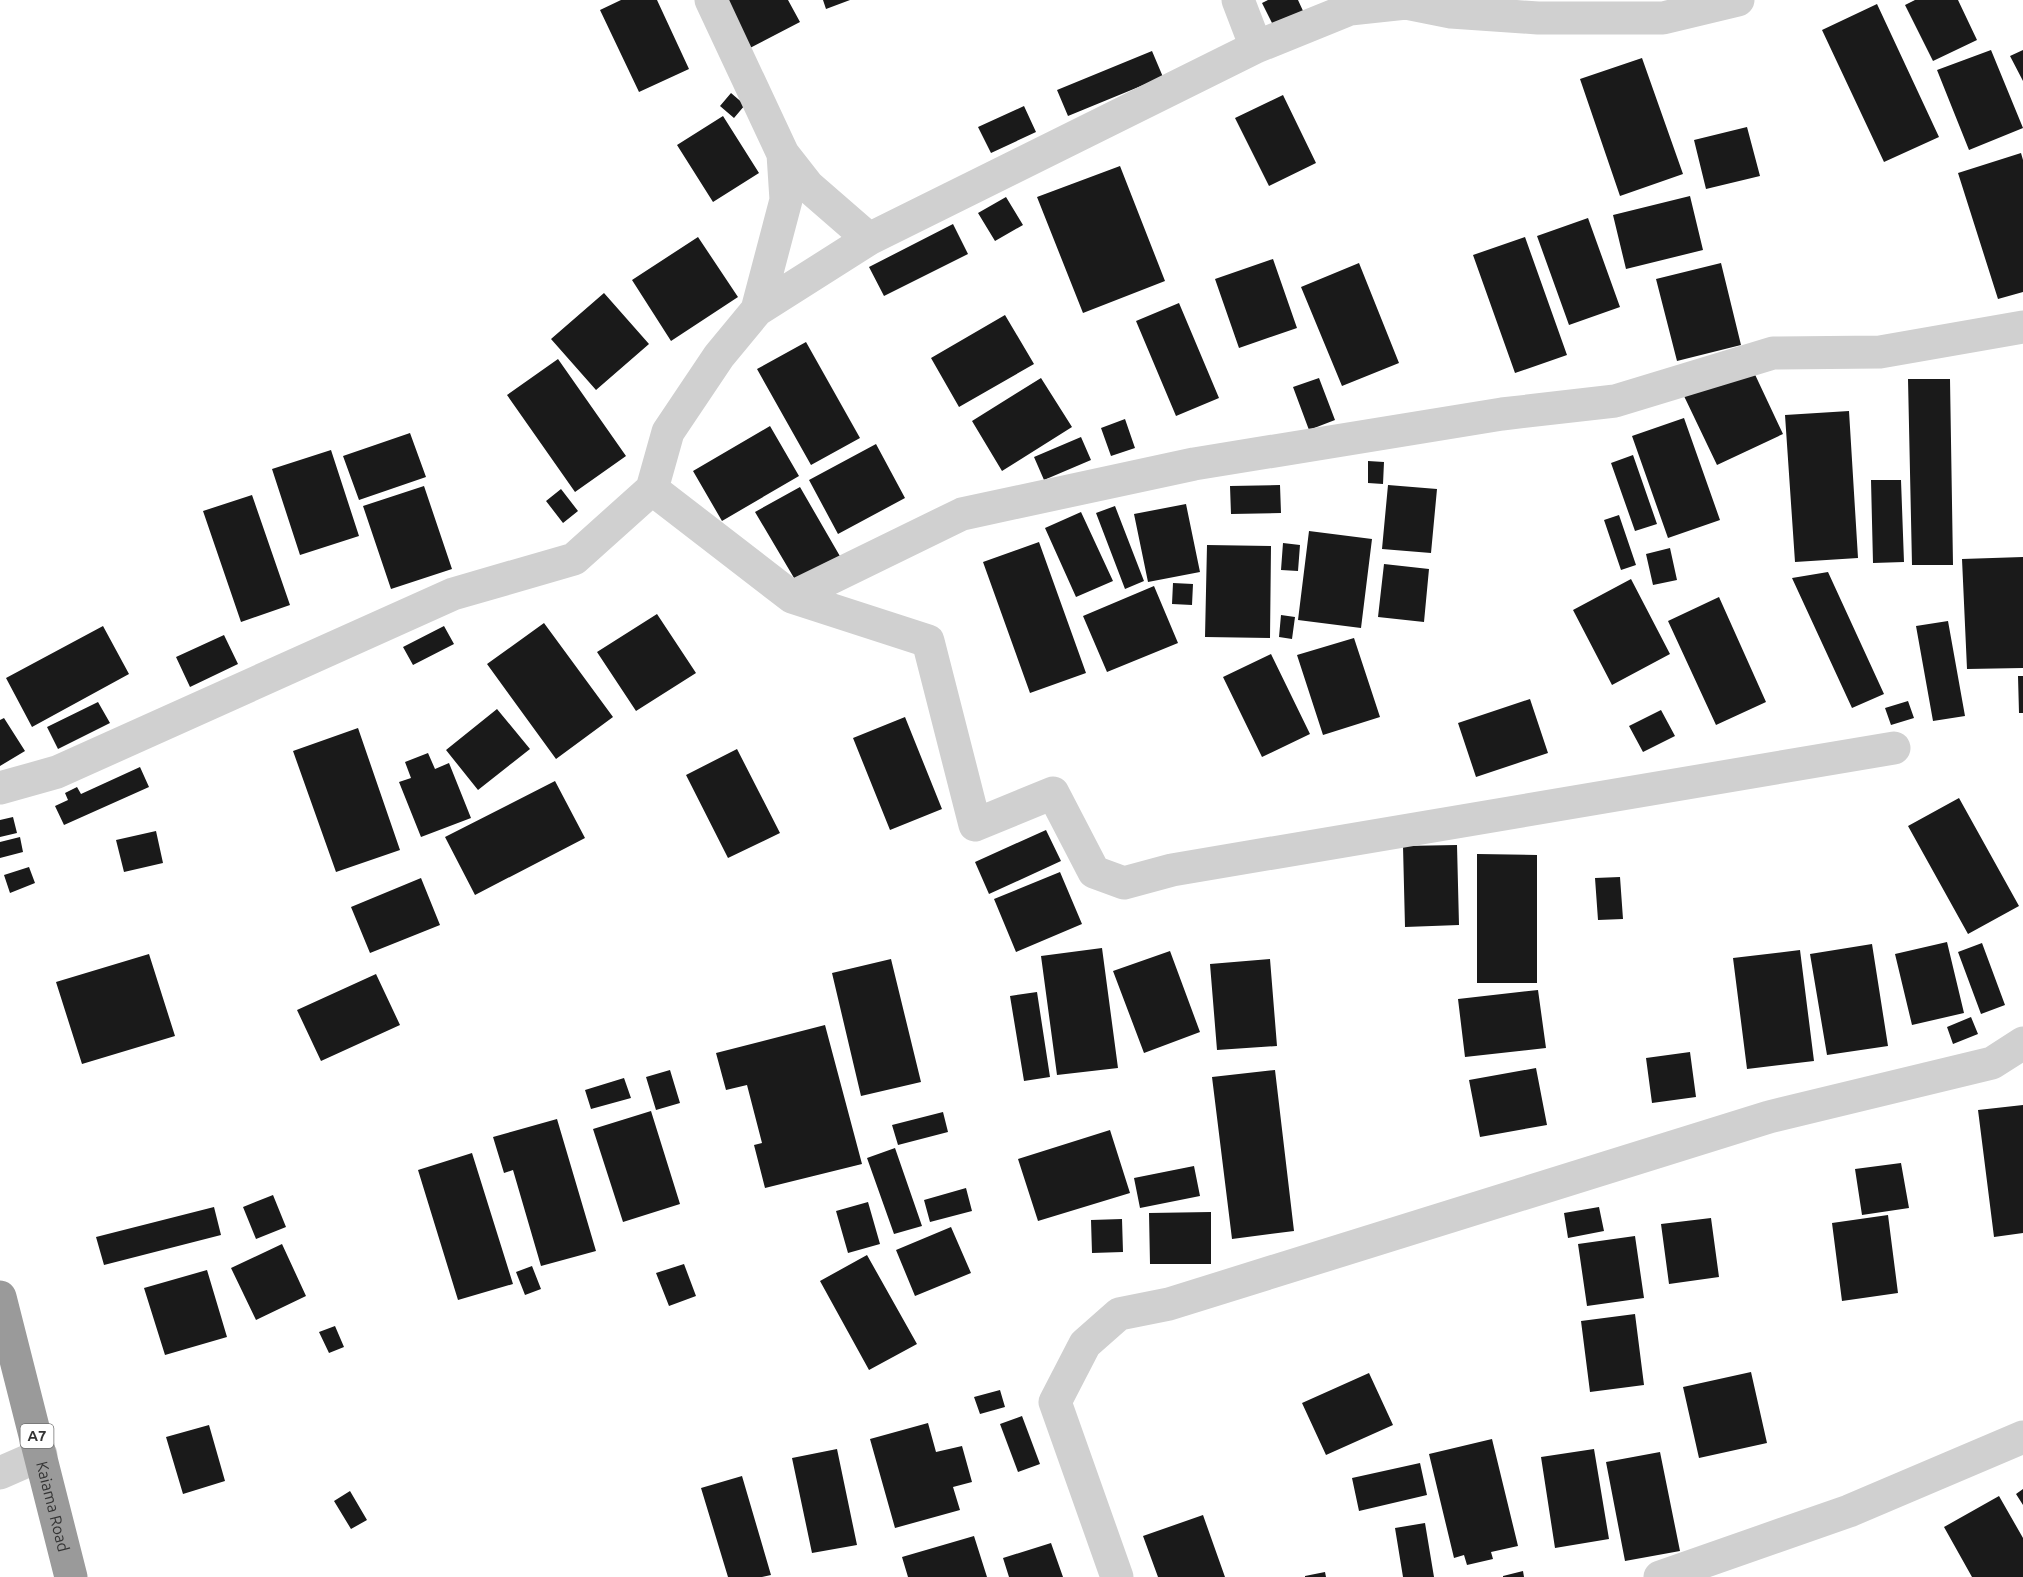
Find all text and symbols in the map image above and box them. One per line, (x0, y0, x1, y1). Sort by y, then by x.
road number: A7 (20, 1424, 54, 1448)
street label: Kaiama Road (33, 1459, 73, 1554)

